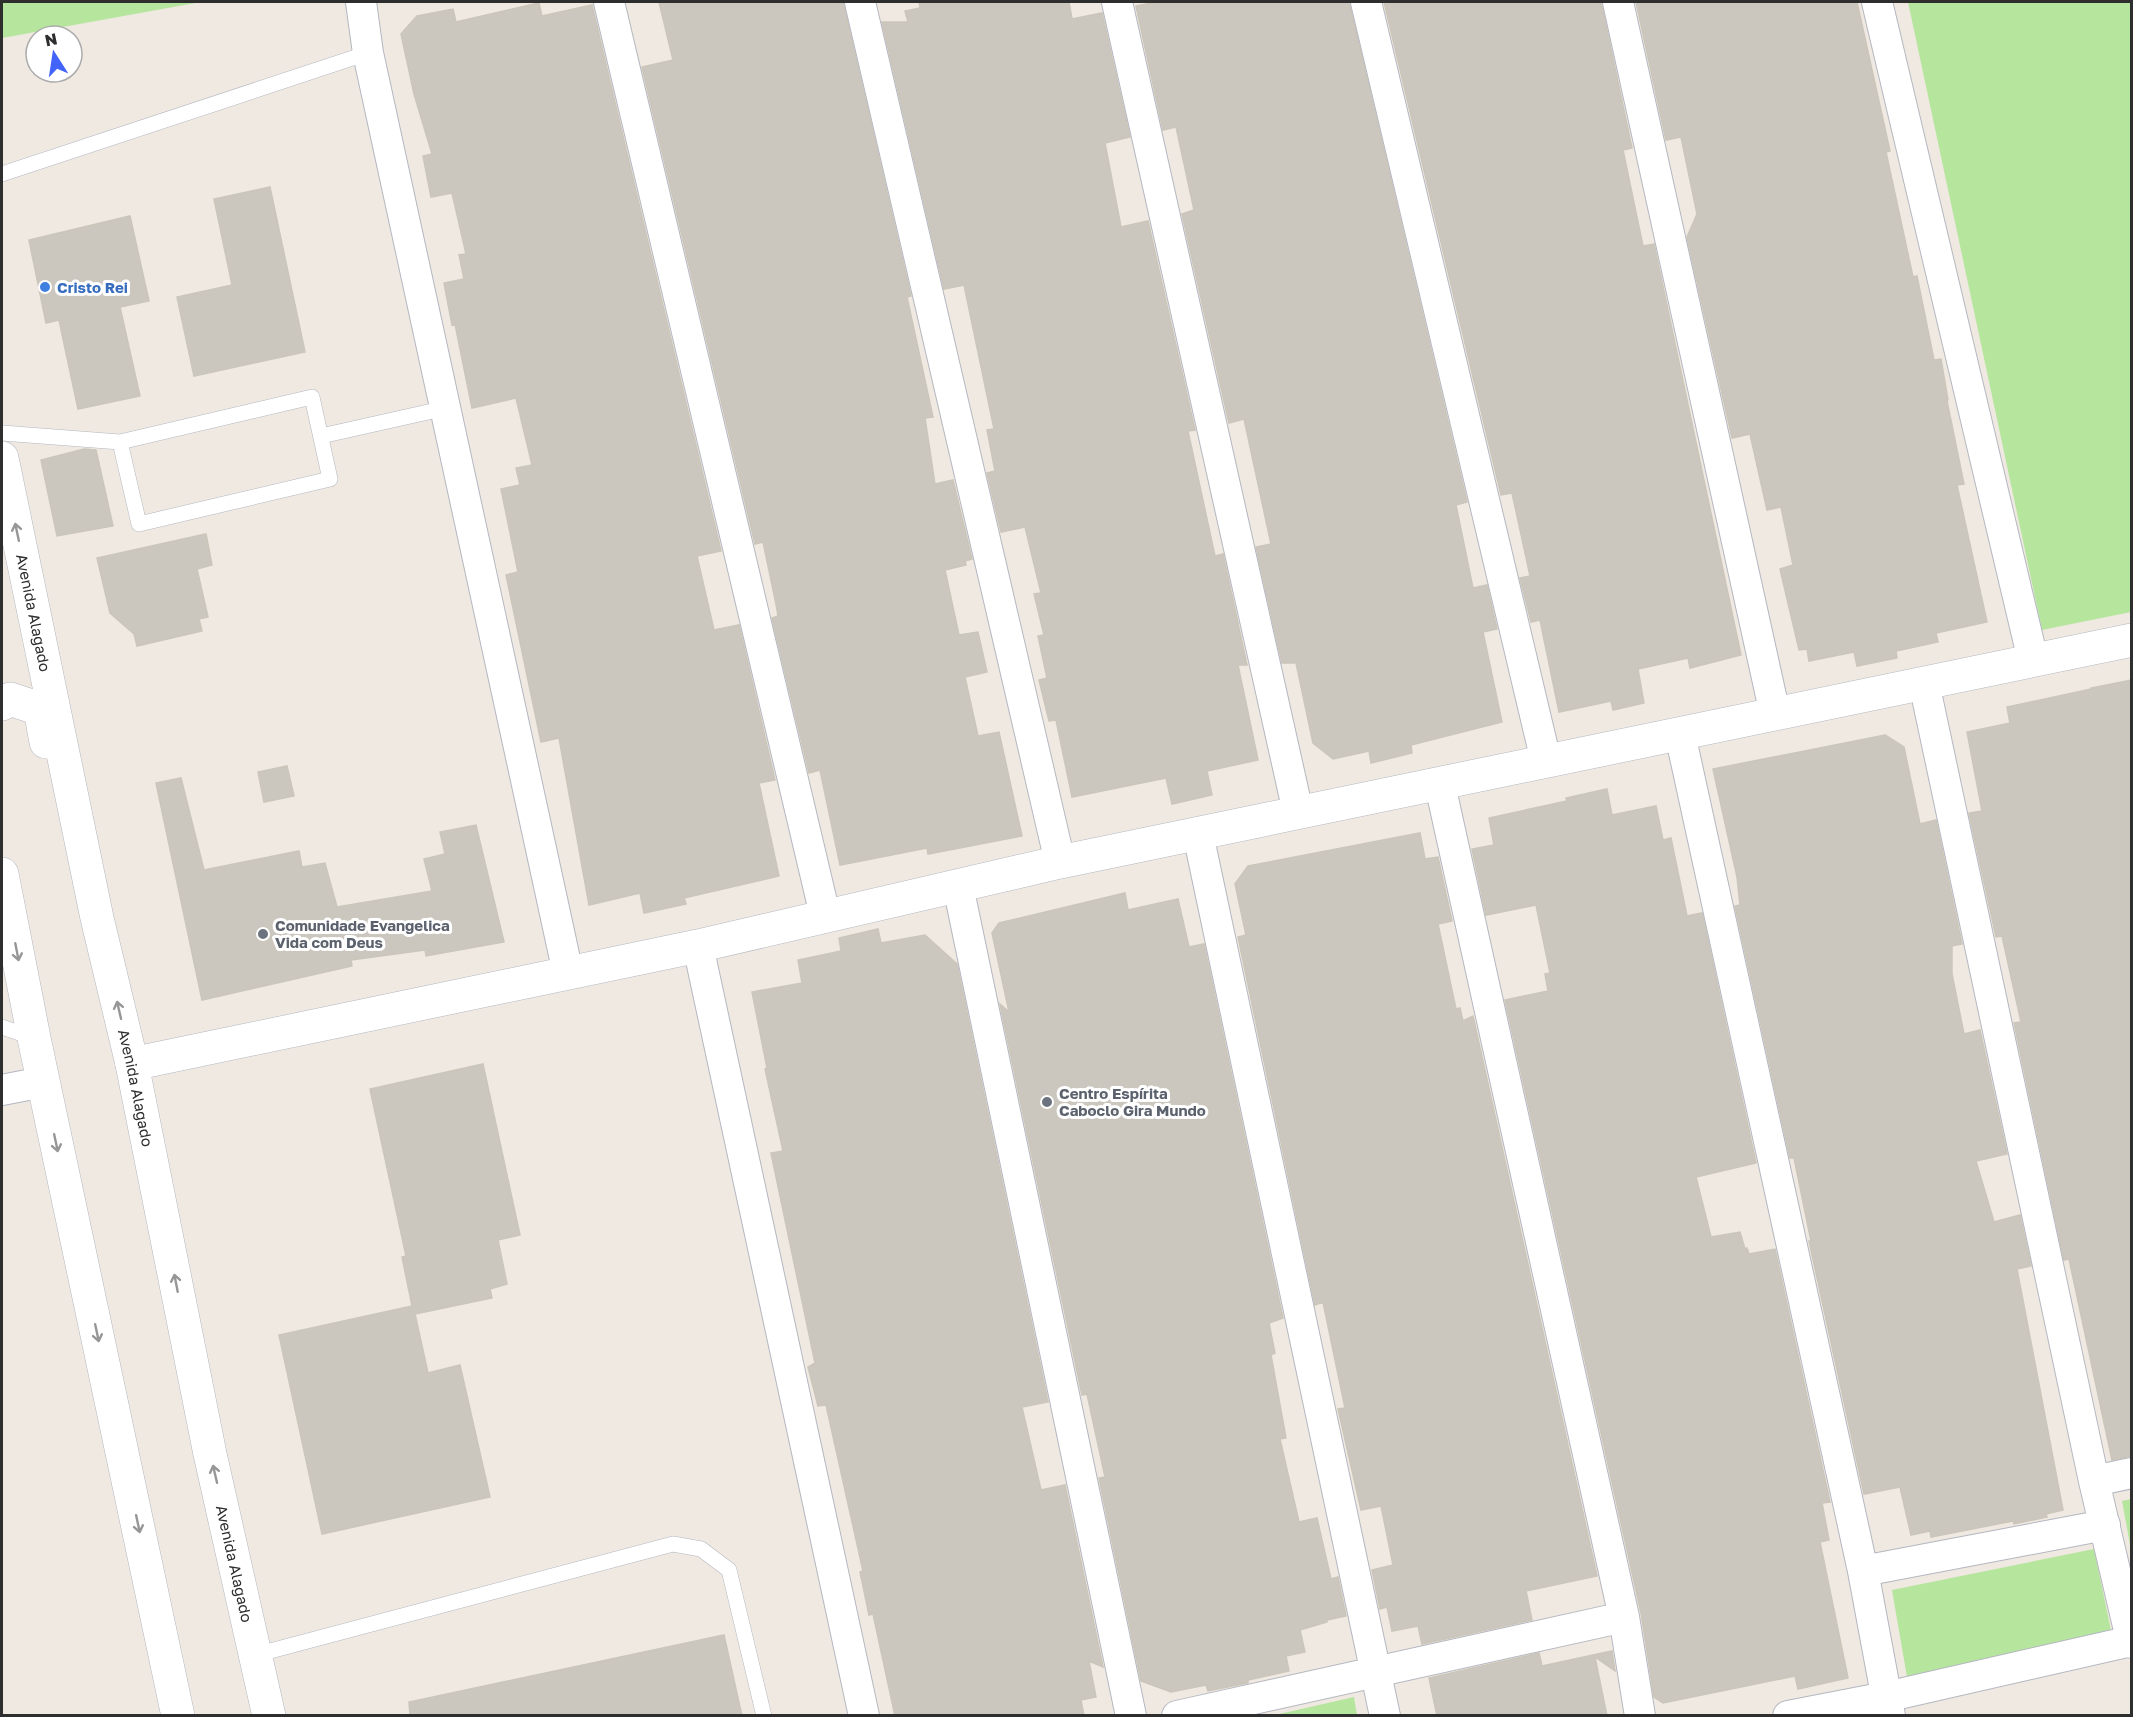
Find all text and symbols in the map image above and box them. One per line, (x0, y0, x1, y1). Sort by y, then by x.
north arrow (24, 24, 84, 84)
text: N (43, 28, 59, 50)
place label: Cristo Rei (57, 278, 128, 296)
marker: Cristo Rei (38, 280, 52, 294)
one-way arrow (11, 522, 22, 542)
street label: Avenida Alagado (13, 552, 55, 673)
place label: Comunidade Evangelica Vida com Deus (275, 916, 450, 951)
marker: Comunidade Evangelica Vida com Deus (256, 927, 270, 941)
one-way arrow (12, 942, 23, 961)
one-way arrow (112, 1001, 124, 1020)
street label: Avenida Alagado (115, 1027, 157, 1148)
place label: Centro Espírita Caboclo Gira Mundo (1059, 1084, 1206, 1119)
marker: Centro Espírita Caboclo Gira Mundo (1040, 1095, 1054, 1109)
one-way arrow (51, 1133, 62, 1152)
one-way arrow (170, 1274, 181, 1293)
one-way arrow (92, 1323, 103, 1343)
one-way arrow (208, 1465, 220, 1484)
street label: Avenida Alagado (213, 1503, 257, 1624)
one-way arrow (132, 1514, 144, 1533)

